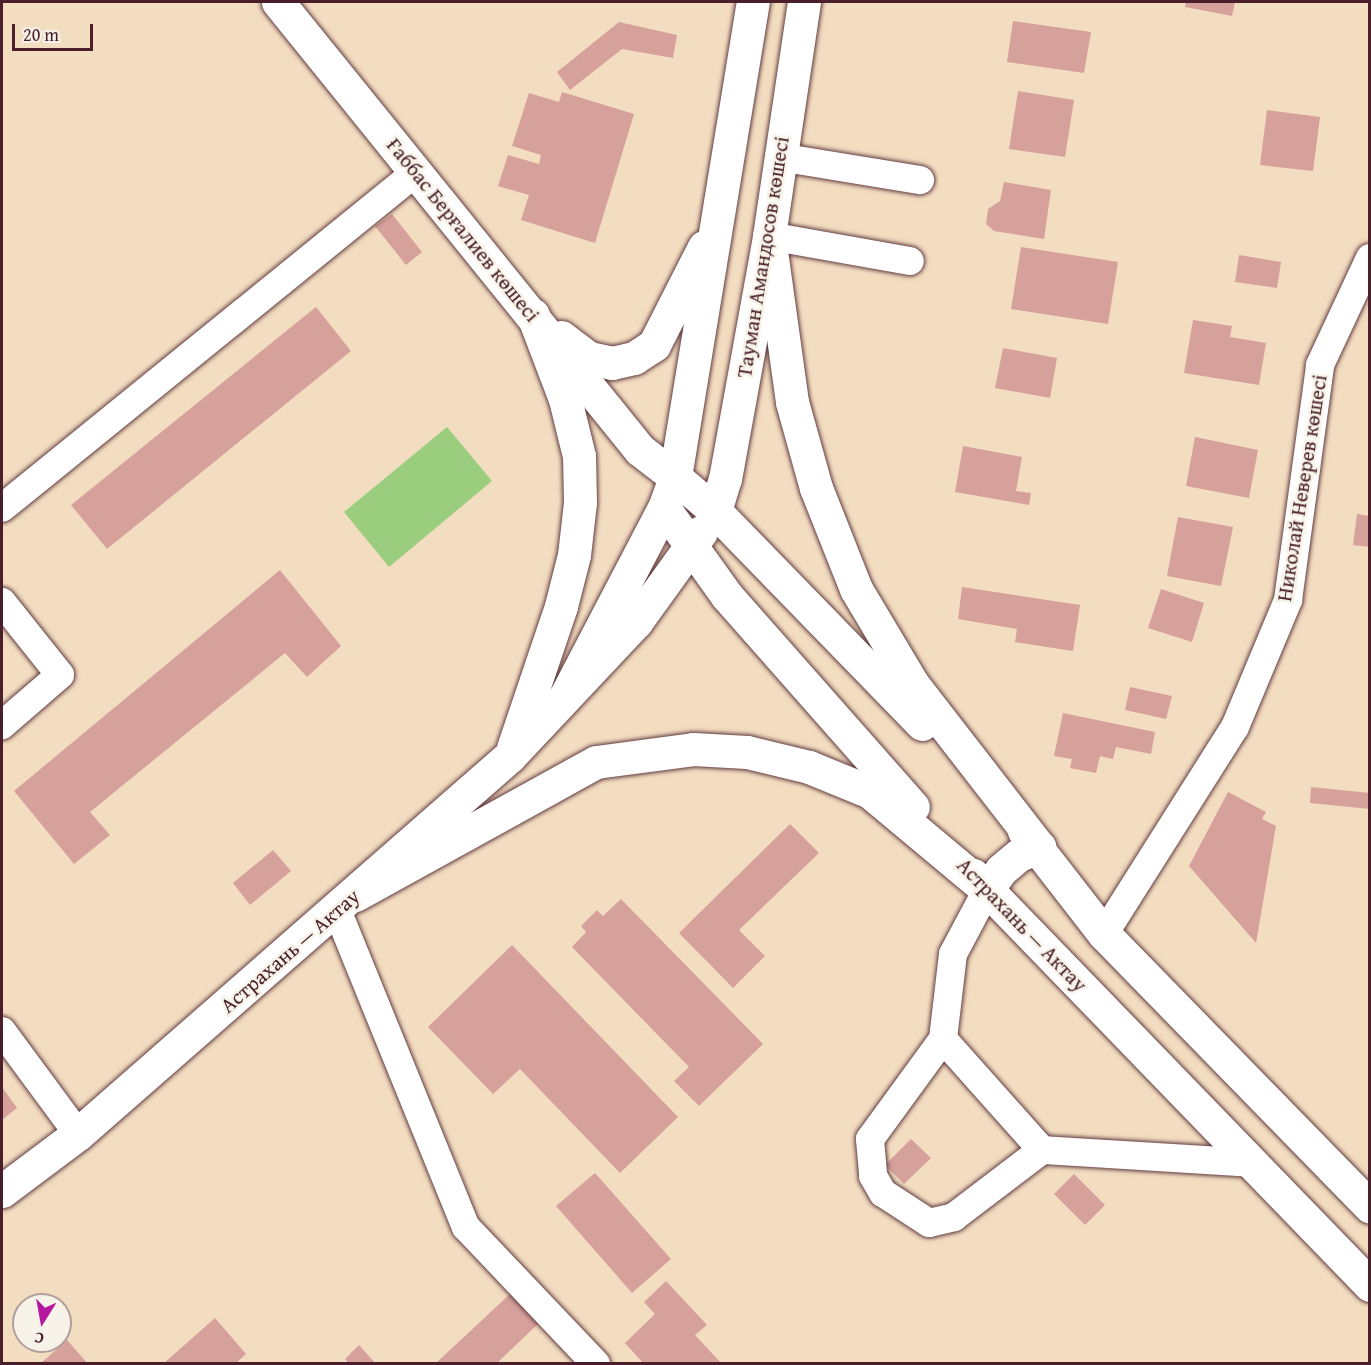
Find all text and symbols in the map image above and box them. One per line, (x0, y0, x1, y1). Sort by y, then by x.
scale bar (15, 12, 96, 50)
text: 20 m (23, 21, 59, 48)
street label: Ғаббас Берғалиев көшесі (381, 133, 545, 327)
street label: Тауман Амандосов көшесі (731, 135, 795, 379)
street label: Николай Неверев көшесі (1272, 373, 1332, 603)
street label: Астрахань — Актау (952, 853, 1092, 997)
street label: Астрахань — Актау (215, 884, 365, 1018)
north arrow (12, 1293, 72, 1353)
text: С (32, 1326, 46, 1351)

